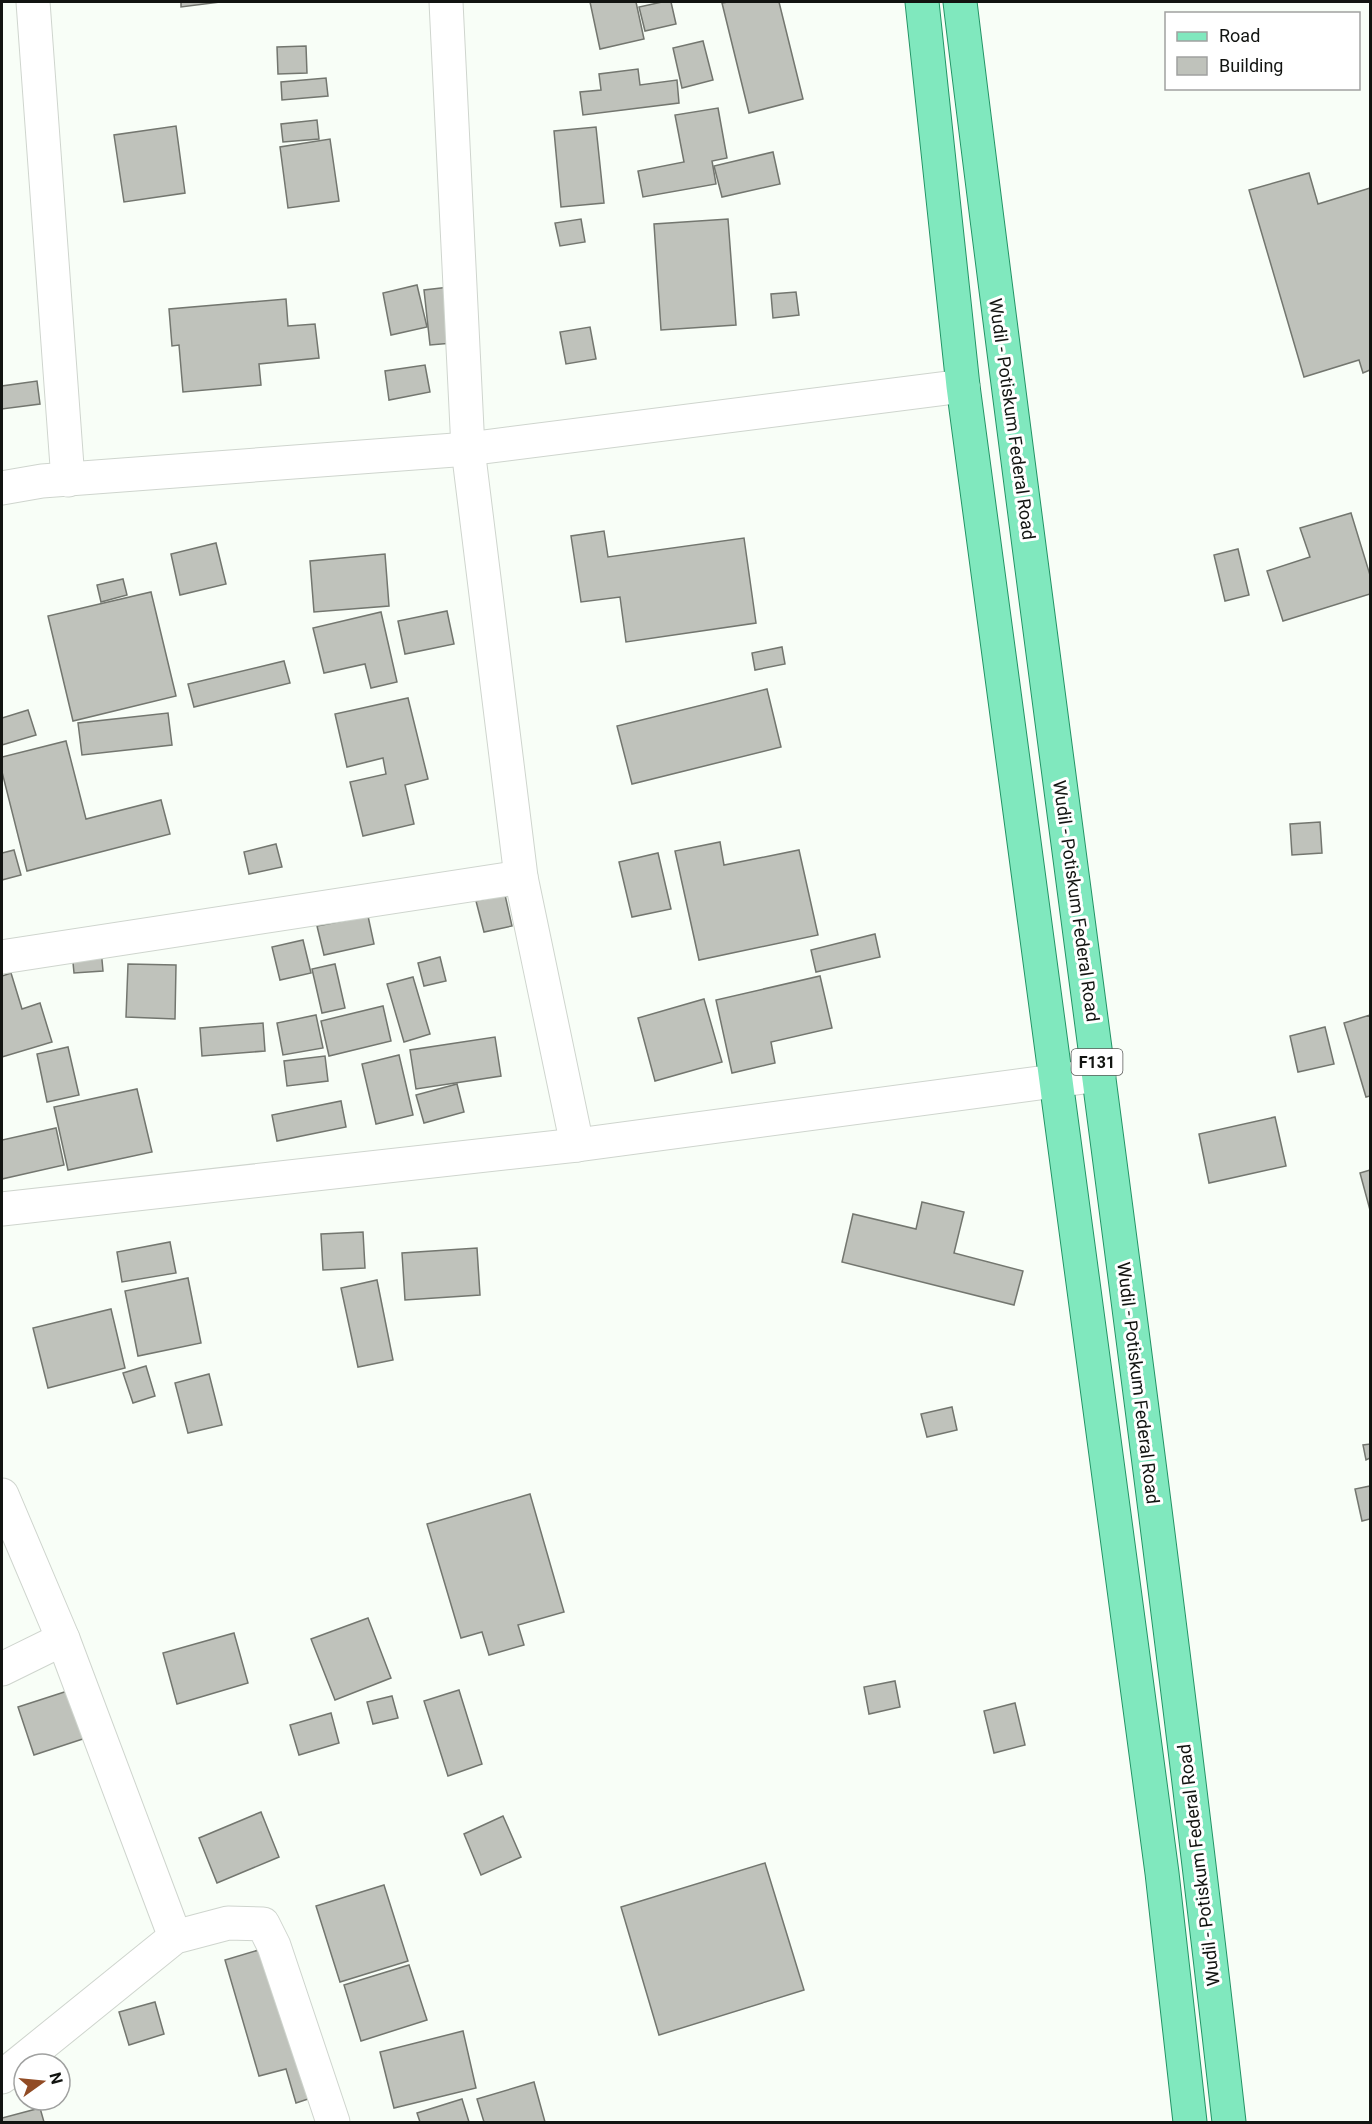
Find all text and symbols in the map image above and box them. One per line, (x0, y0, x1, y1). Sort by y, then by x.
legend (1165, 12, 1360, 90)
text: Road (1219, 25, 1260, 46)
text: Building (1219, 55, 1283, 76)
street label: Wudil - Potiskum Federal Road (985, 297, 1040, 541)
street label: Wudil - Potiskum Federal Road (1049, 779, 1104, 1023)
road number: F131 (1072, 1049, 1122, 1075)
street label: Wudil - Potiskum Federal Road (1113, 1261, 1164, 1505)
street label: Wudil - Potiskum Federal Road (1173, 1743, 1224, 1987)
north arrow (12, 2052, 72, 2112)
text: N (45, 2070, 67, 2086)

